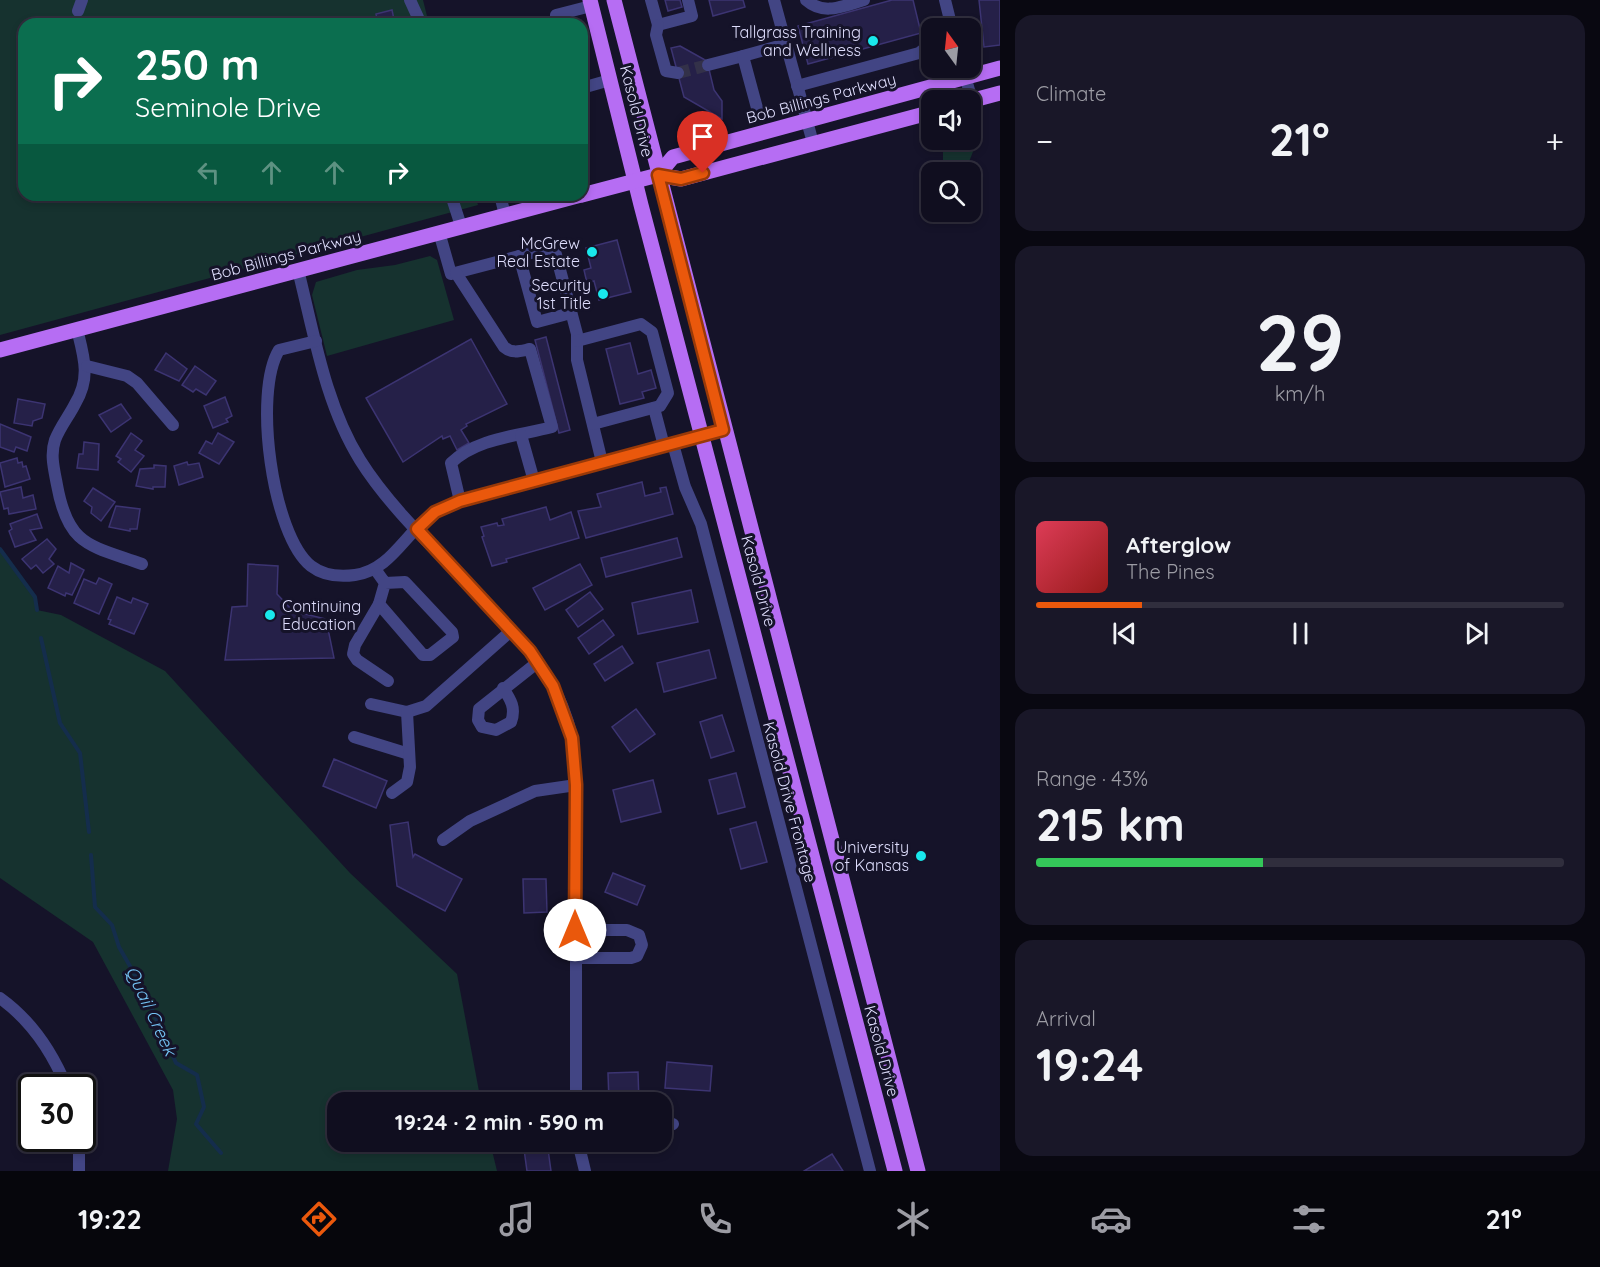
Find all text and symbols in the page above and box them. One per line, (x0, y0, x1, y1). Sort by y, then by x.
north arrow (921, 18, 981, 78)
map controls (921, 18, 981, 222)
place label: Tallgrass Training and Wellness (731, 22, 861, 60)
marker: Tallgrass Training and Wellness (866, 34, 880, 48)
text: 250 m (135, 38, 259, 91)
icon: right (36, 42, 114, 120)
street label: Kasold Drive (616, 63, 658, 159)
street label: Bob Billings Parkway (744, 68, 898, 128)
text: Climate (1036, 81, 1106, 106)
text: Seminole Drive (135, 90, 321, 124)
button: sound (921, 90, 981, 150)
pin (677, 111, 728, 173)
text: 21° (1269, 111, 1330, 167)
icon: arrive (686, 120, 719, 153)
text: − (1036, 120, 1053, 161)
text: + (1545, 120, 1564, 161)
icon: left (192, 156, 225, 189)
icon: ahead (255, 156, 288, 189)
icon: ahead (318, 156, 351, 189)
icon: right (381, 156, 414, 189)
button: search (921, 162, 981, 222)
street label: Bob Billings Parkway (209, 225, 363, 285)
place label: McGrew Real Estate (496, 233, 580, 271)
marker: McGrew Real Estate (585, 245, 599, 259)
place label: Security 1st Title (531, 275, 591, 313)
marker: Security 1st Title (596, 287, 610, 301)
text: 29 (1256, 293, 1344, 391)
text: km/h (1275, 381, 1325, 406)
text: Afterglow (1126, 531, 1231, 559)
street label: Kasold Drive (737, 533, 781, 629)
text: The Pines (1126, 559, 1215, 584)
place label: Continuing Education (282, 596, 361, 634)
marker: Continuing Education (263, 608, 277, 622)
icon: previous (1108, 617, 1141, 650)
icon: pause (1284, 617, 1317, 650)
icon: next (1460, 617, 1493, 650)
street label: Kasold Drive Frontage (759, 719, 821, 885)
text: Range · 43% (1036, 766, 1148, 791)
text: 215 km (1036, 796, 1185, 852)
place label: University of Kansas (835, 837, 909, 875)
marker: University of Kansas (914, 849, 928, 863)
position arrow (543, 898, 607, 962)
water label: Quail Creek (121, 962, 183, 1061)
street label: Kasold Drive (860, 1003, 904, 1099)
text: Arrival (1036, 1006, 1096, 1031)
text: 19:24 (1036, 1036, 1143, 1092)
speed limit sign: 30 (18, 1074, 96, 1152)
text: 19:24 · 2 min · 590 m (395, 1108, 604, 1136)
icon: directions (298, 1198, 340, 1240)
icon: music (496, 1198, 538, 1240)
icon: phone (694, 1198, 736, 1240)
icon: climate (892, 1198, 934, 1240)
icon: car (1090, 1198, 1132, 1240)
icon: filters (1288, 1198, 1330, 1240)
text: 19:22 (78, 1202, 142, 1236)
text: 21° (1485, 1202, 1522, 1236)

